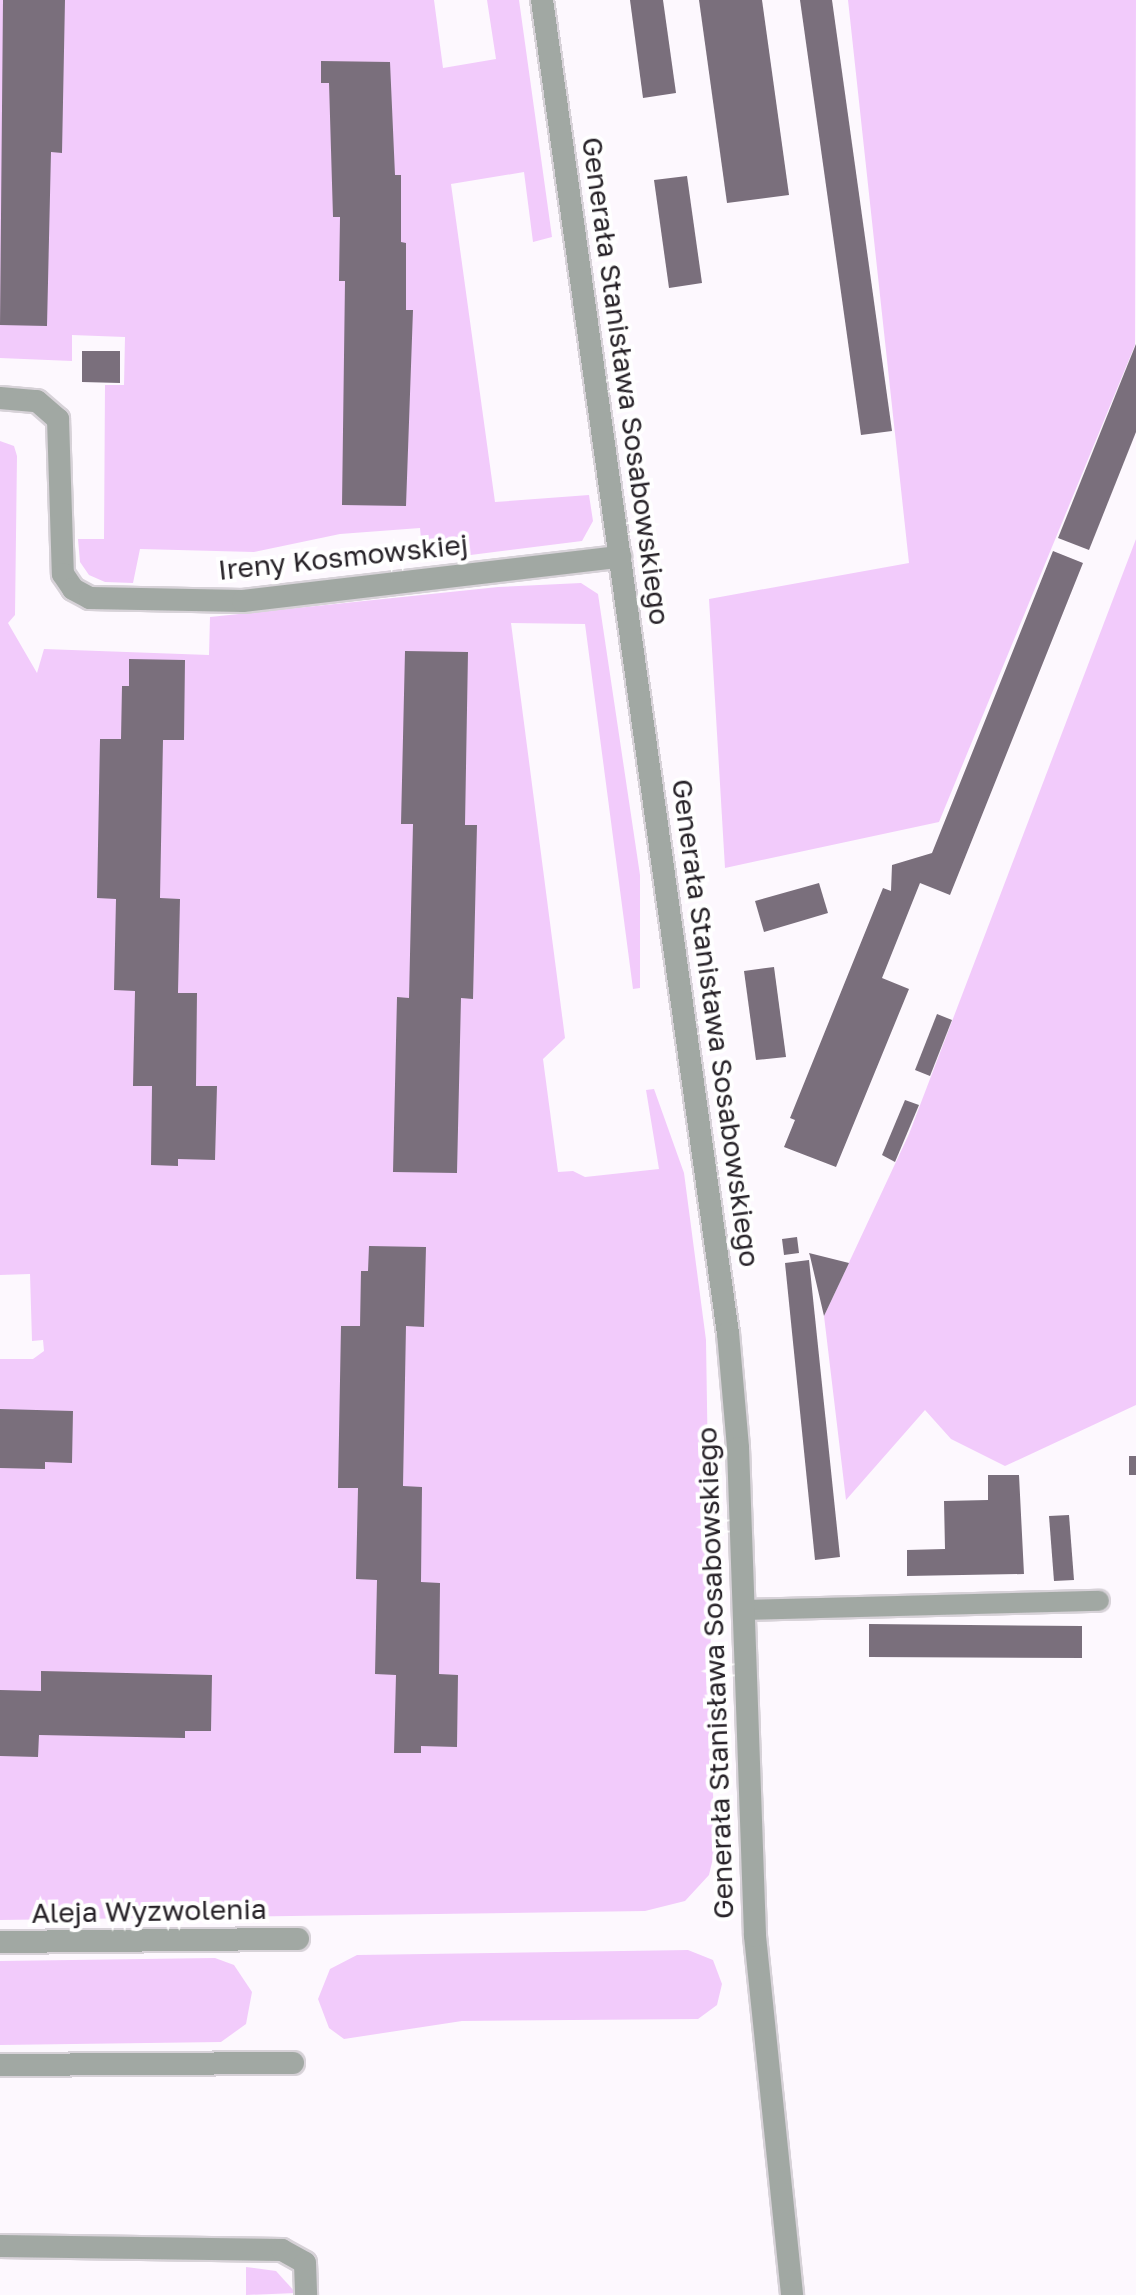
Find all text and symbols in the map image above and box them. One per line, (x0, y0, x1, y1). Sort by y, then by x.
street label: Generała Stanisława Sosabowskiego (575, 135, 677, 627)
street label: Ireny Kosmowskiej (216, 527, 470, 587)
street label: Generała Stanisława Sosabowskiego (665, 777, 767, 1269)
street label: Generała Stanisława Sosabowskiego (690, 1426, 740, 1920)
street label: Aleja Wyzwolenia (31, 1892, 267, 1930)

